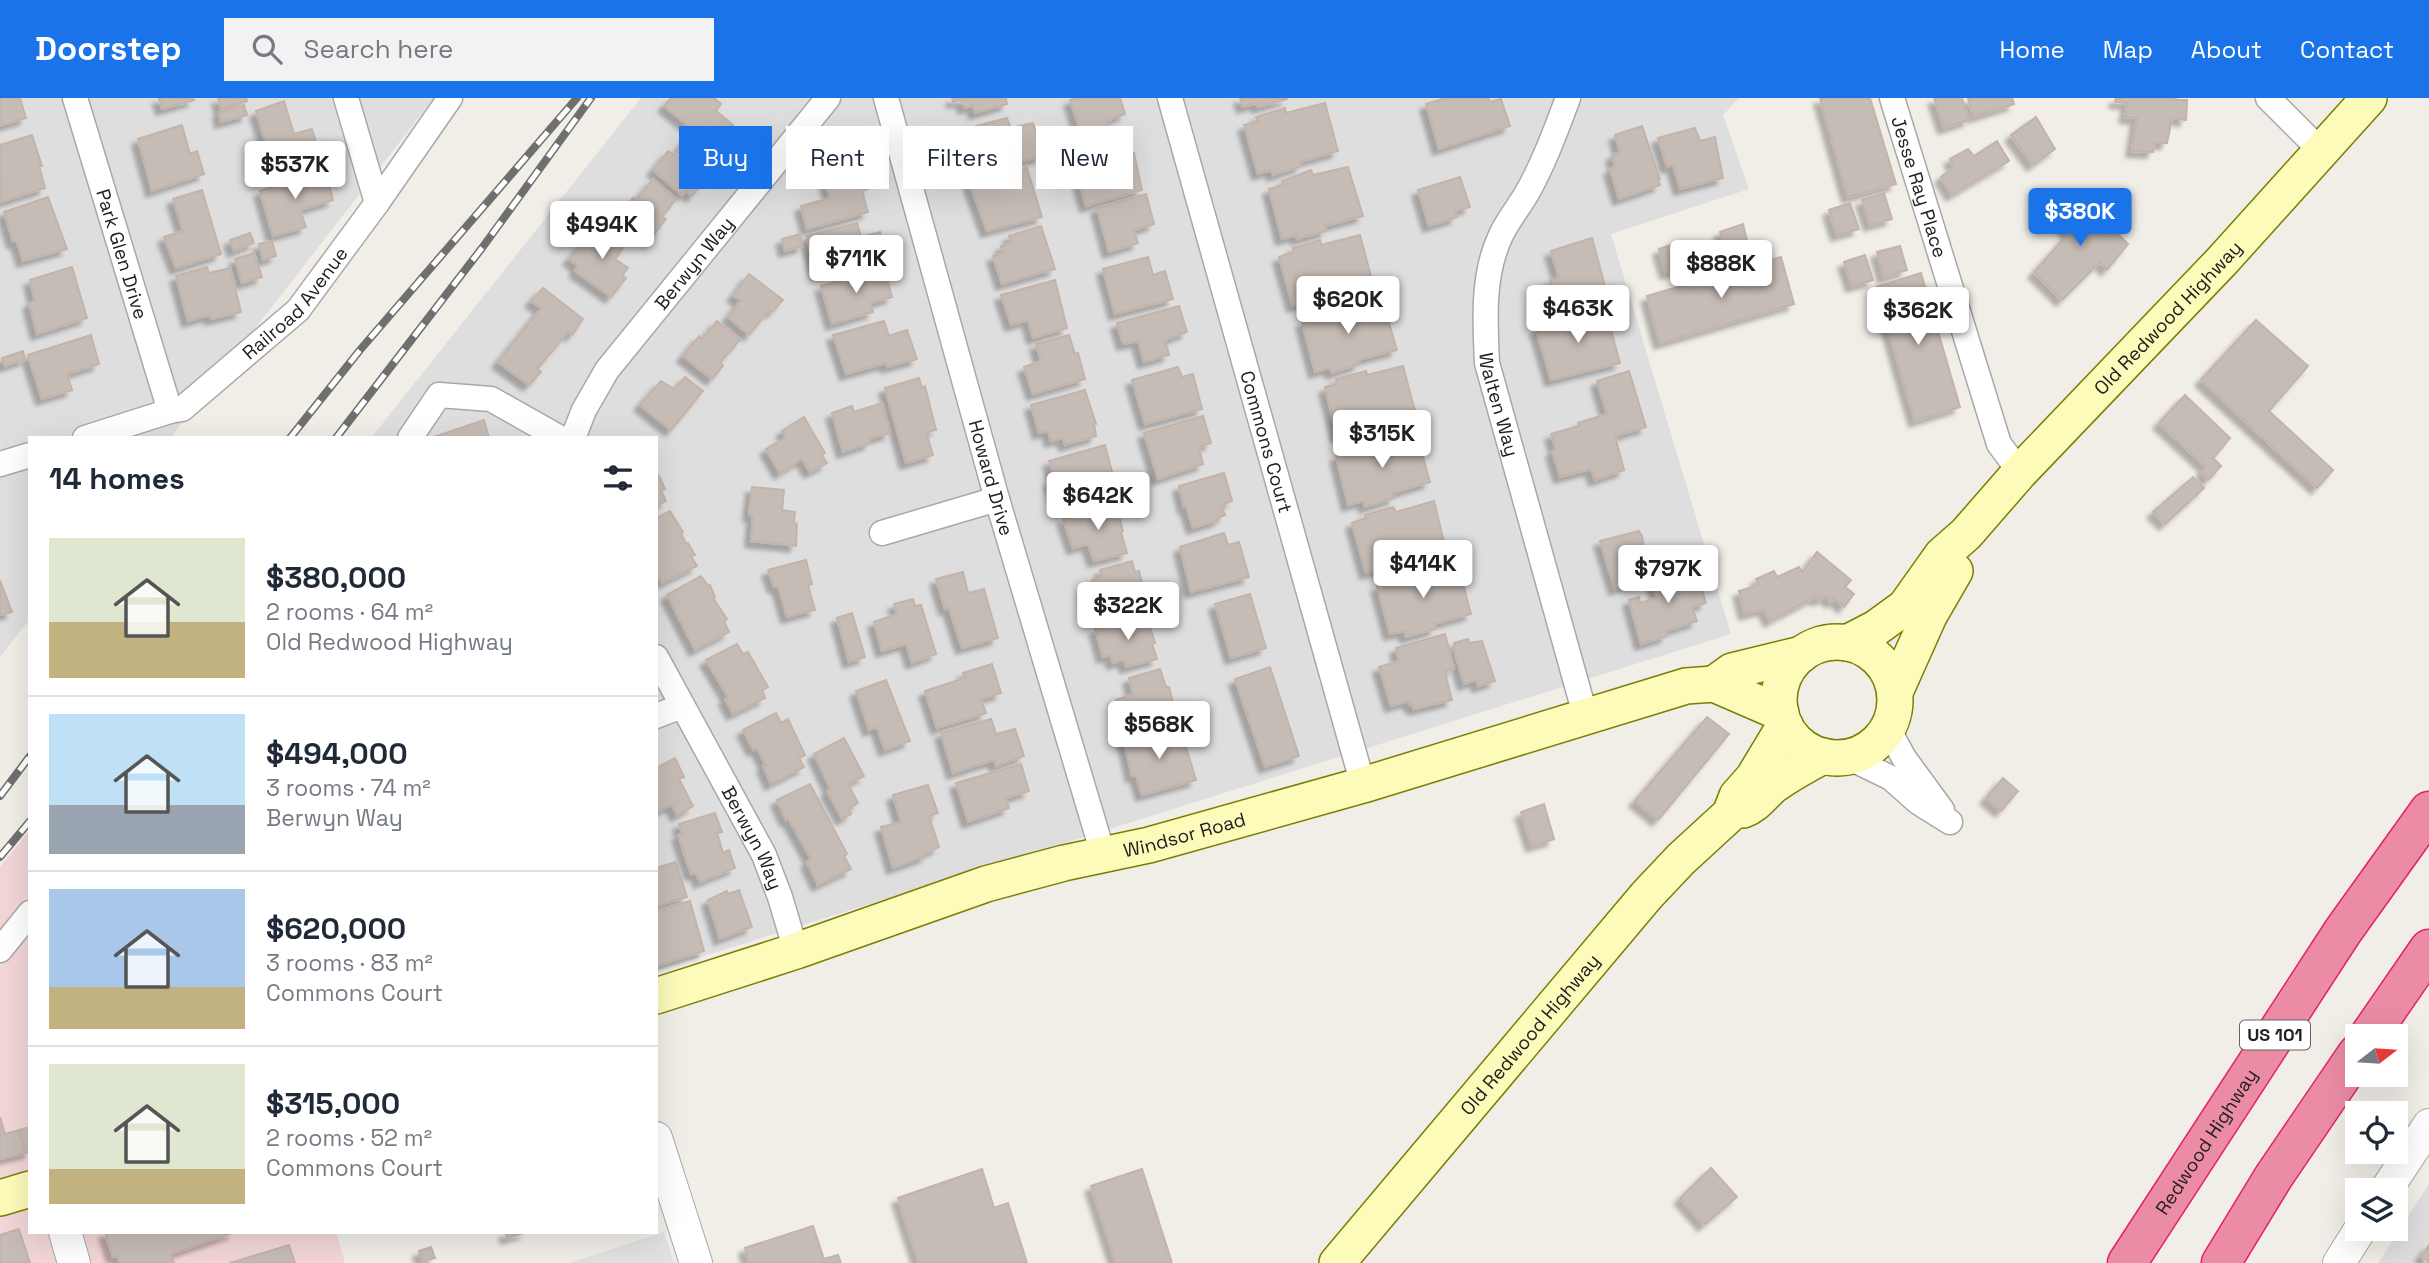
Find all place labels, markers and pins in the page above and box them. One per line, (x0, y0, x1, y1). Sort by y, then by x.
pin: $537K (246, 141, 344, 201)
pin: $380K (2031, 188, 2129, 248)
pin: $494K (553, 202, 651, 261)
pin: $711K (807, 236, 905, 295)
pin: $888K (1672, 240, 1770, 300)
pin: $620K (1299, 276, 1397, 336)
pin: $463K (1529, 286, 1627, 345)
pin: $362K (1869, 288, 1967, 347)
pin: $315K (1333, 410, 1431, 470)
pin: $642K (1049, 472, 1147, 532)
pin: $414K (1374, 540, 1472, 600)
pin: $797K (1619, 546, 1717, 605)
pin: $322K (1079, 582, 1177, 642)
pin: $568K (1110, 702, 1208, 761)

